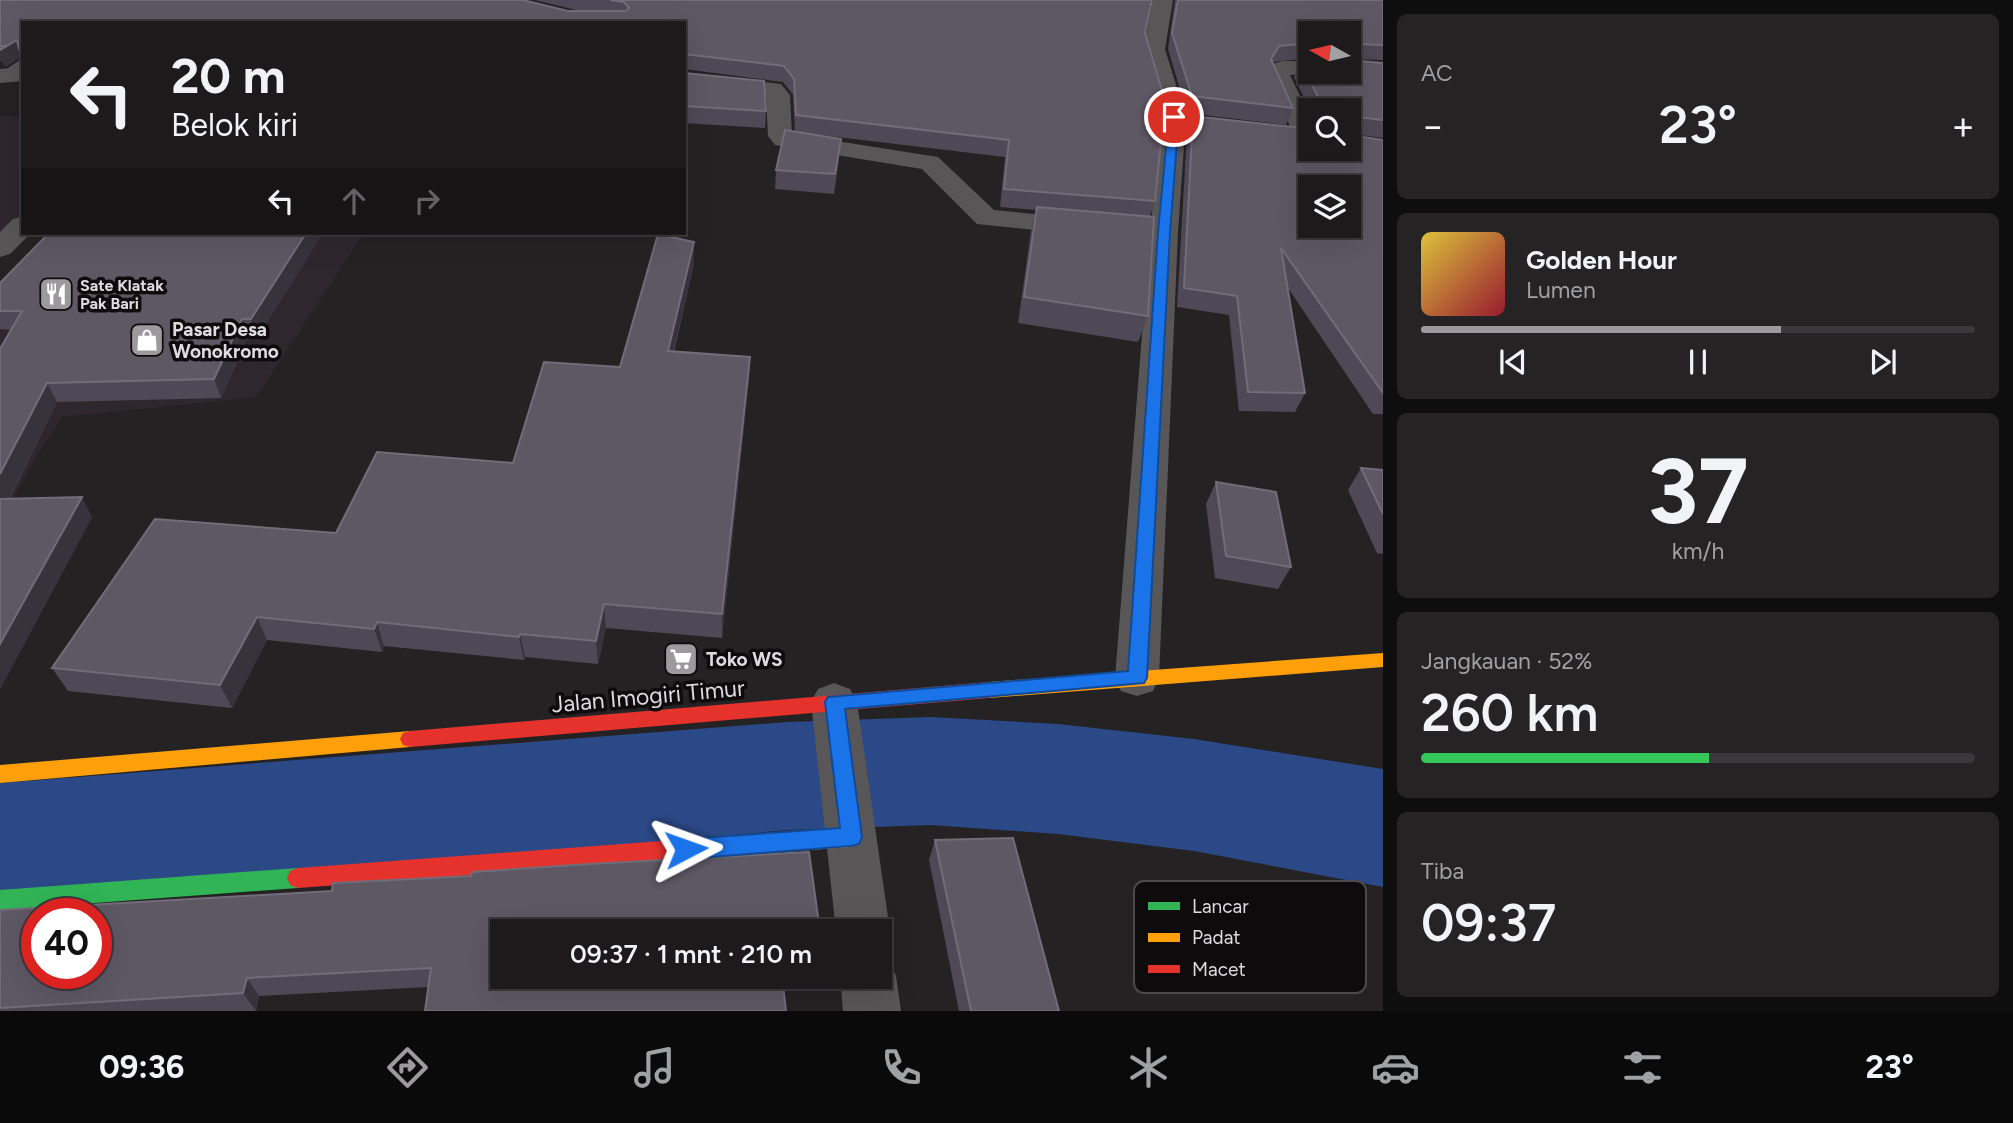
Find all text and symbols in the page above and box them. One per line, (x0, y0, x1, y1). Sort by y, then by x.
north arrow (1298, 21, 1362, 84)
map controls (1298, 21, 1361, 238)
text: 20 m (171, 46, 286, 105)
icon: left (56, 49, 147, 140)
text: AC (1421, 59, 1453, 87)
pin (1144, 87, 1204, 147)
text: 23° (1659, 94, 1737, 156)
icon: arrive (1155, 98, 1193, 136)
button: search (1298, 98, 1361, 161)
text: − (1421, 103, 1445, 149)
text: + (1951, 103, 1975, 149)
text: Belok kiri (171, 106, 298, 144)
button: layers (1298, 175, 1361, 238)
icon: left (262, 182, 300, 220)
icon: ahead (335, 182, 373, 220)
icon: right (408, 182, 446, 220)
text: Golden Hour (1526, 244, 1677, 276)
restaurant icon: Sate Klatak Pak Bari (37, 275, 75, 313)
place label: Sate Klatak Pak Bari (80, 276, 164, 313)
text: Lumen (1526, 276, 1596, 304)
place label: Pasar Desa Wonokromo (172, 318, 279, 363)
shop icon: Pasar Desa Wonokromo (128, 321, 166, 359)
icon: previous (1494, 343, 1532, 381)
icon: pause (1679, 343, 1717, 381)
icon: next (1864, 343, 1902, 381)
text: 37 (1647, 437, 1749, 546)
text: km/h (1672, 537, 1724, 565)
supermarket icon: Toko WS (662, 640, 700, 678)
text: Jangkauan · 52% (1421, 647, 1592, 675)
place label: Toko WS (706, 648, 782, 671)
street label: Jalan Imogiri Timur (550, 674, 746, 718)
text: 260 km (1421, 682, 1598, 744)
position arrow (649, 812, 723, 886)
text: Tiba (1421, 857, 1464, 885)
legend (1134, 881, 1366, 993)
text: 09:37 (1421, 892, 1556, 954)
text: Lancar (1192, 895, 1249, 918)
speed limit sign: 40 (21, 898, 112, 989)
text: Padat (1192, 926, 1241, 949)
text: 09:37 · 1 mnt · 210 m (570, 938, 812, 970)
text: Macet (1192, 958, 1246, 981)
icon: directions (383, 1043, 432, 1092)
icon: music (630, 1043, 679, 1092)
icon: phone (877, 1043, 926, 1092)
icon: climate (1124, 1043, 1173, 1092)
icon: car (1371, 1043, 1420, 1092)
icon: filters (1618, 1043, 1667, 1092)
text: 09:36 (99, 1048, 184, 1086)
text: 23° (1865, 1048, 1914, 1086)

